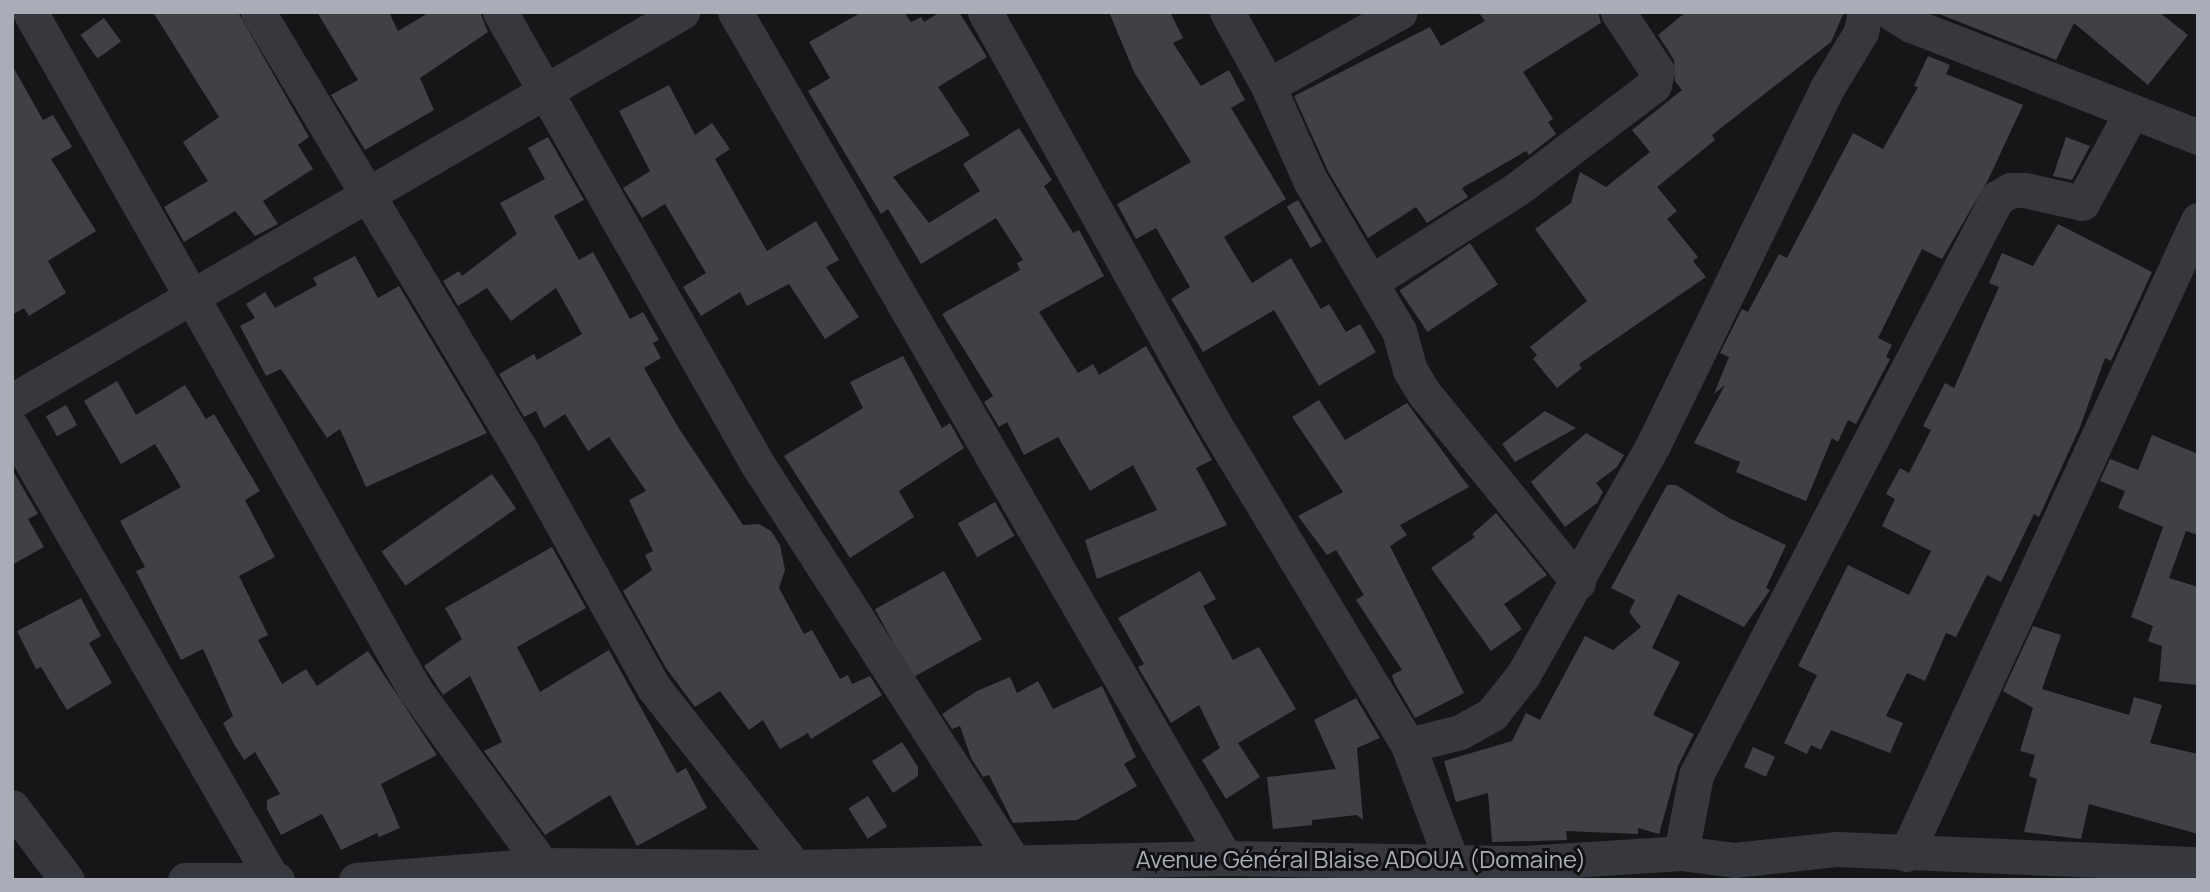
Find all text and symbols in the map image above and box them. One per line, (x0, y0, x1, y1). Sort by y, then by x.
street label: Avenue Général Blaise ADOUA (Domaine) (1136, 845, 1586, 873)

